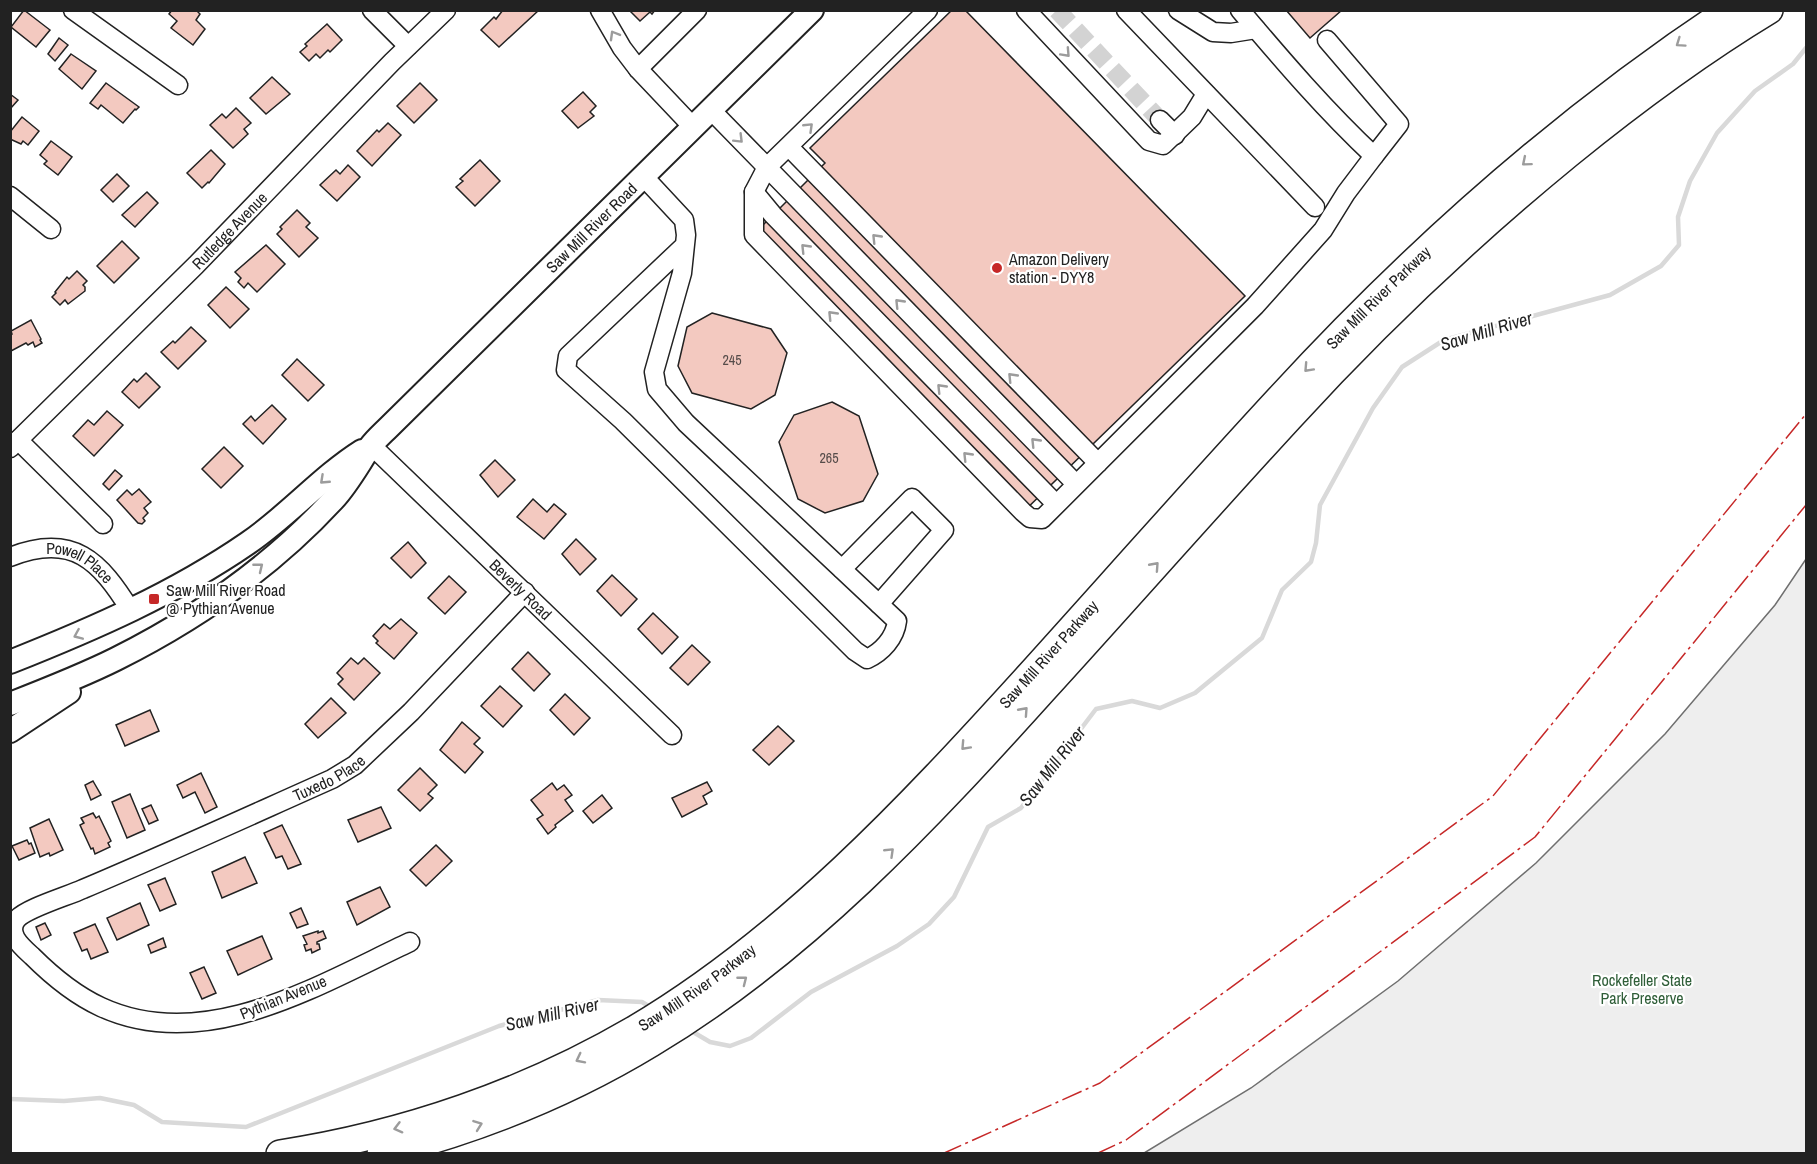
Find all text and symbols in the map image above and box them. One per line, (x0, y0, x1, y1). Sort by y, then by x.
one-way arrow (610, 31, 622, 41)
one-way arrow (1676, 36, 1687, 47)
one-way arrow (1059, 46, 1070, 57)
one-way arrow (802, 123, 812, 134)
one-way arrow (731, 131, 742, 142)
one-way arrow (1522, 155, 1533, 166)
street label: Saw Mill River Road (541, 178, 642, 277)
street label: Rutledge Avenue (187, 187, 272, 274)
one-way arrow (872, 234, 883, 245)
street label: Saw Mill River Parkway (1321, 240, 1436, 354)
one-way arrow (802, 245, 813, 256)
place label: Amazon Delivery station - DYY8 (1008, 248, 1109, 288)
marker: Amazon Delivery station - DYY8 (990, 261, 1004, 275)
one-way arrow (895, 299, 906, 309)
water label: Saw Mill River (1437, 305, 1536, 357)
one-way arrow (828, 312, 839, 323)
house number: 245 (722, 351, 742, 369)
one-way arrow (1304, 361, 1315, 372)
one-way arrow (1008, 374, 1019, 384)
one-way arrow (938, 384, 949, 395)
one-way arrow (1031, 439, 1042, 449)
house number: 265 (819, 449, 839, 467)
one-way arrow (964, 452, 975, 463)
one-way arrow (321, 473, 331, 484)
street label: Powell Place (46, 537, 119, 588)
street label: Beverly Road (485, 554, 557, 625)
one-way arrow (1148, 562, 1159, 573)
one-way arrow (253, 564, 264, 575)
place label: Saw Mill River Road @ Pythian Avenue (166, 579, 286, 619)
marker: Saw Mill River Road @ Pythian Avenue (147, 592, 161, 606)
street label: Saw Mill River Parkway (994, 595, 1103, 713)
one-way arrow (73, 628, 84, 640)
one-way arrow (1017, 707, 1028, 718)
water label: Saw Mill River (1013, 720, 1092, 811)
one-way arrow (961, 739, 972, 749)
street label: Tuxedo Place (289, 750, 370, 806)
one-way arrow (883, 848, 894, 859)
street label: Saw Mill River Parkway (634, 938, 760, 1036)
park label: Rockefeller State Park Preserve (1592, 969, 1692, 1009)
street label: Pythian Avenue (236, 970, 330, 1024)
one-way arrow (736, 977, 747, 988)
water label: Saw Mill River (503, 991, 602, 1037)
one-way arrow (576, 1051, 587, 1063)
one-way arrow (472, 1119, 483, 1132)
one-way arrow (394, 1121, 404, 1134)

